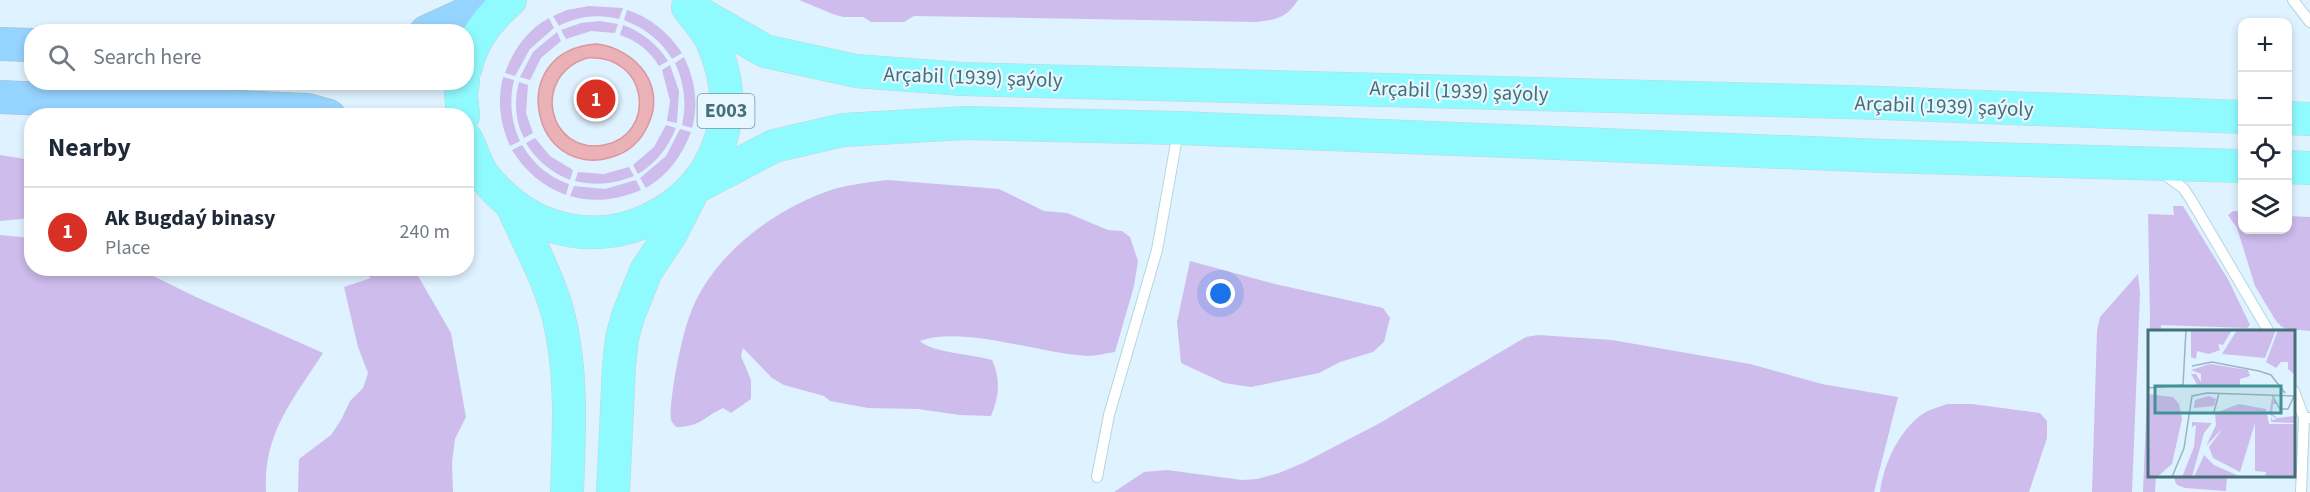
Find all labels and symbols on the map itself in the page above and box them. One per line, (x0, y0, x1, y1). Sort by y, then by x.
street label: Arçabil (1939) şaýoly (883, 59, 1063, 95)
street label: Arçabil (1939) şaýoly (1369, 73, 1549, 109)
pin: 1 (576, 76, 616, 122)
street label: Arçabil (1939) şaýoly (1854, 88, 2034, 124)
road number: E003 (698, 94, 754, 128)
your location (1206, 279, 1235, 308)
inset map (2148, 330, 2295, 477)

